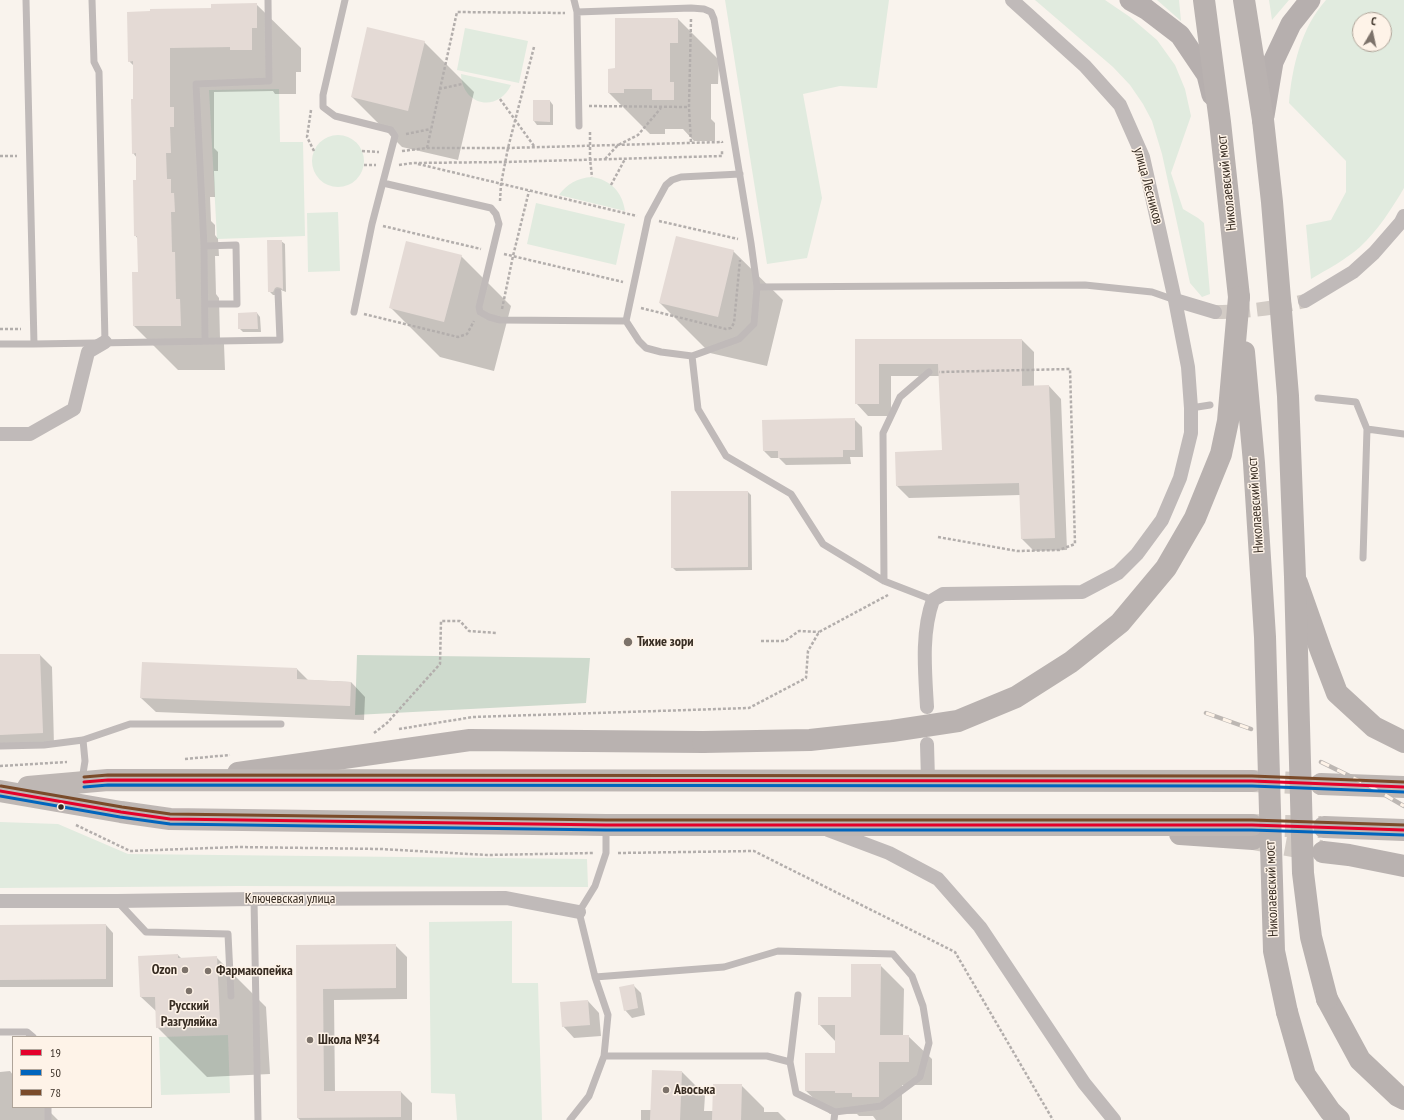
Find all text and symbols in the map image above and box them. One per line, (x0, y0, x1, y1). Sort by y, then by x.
north arrow (1352, 12, 1392, 52)
text: С (1370, 14, 1377, 28)
street label: Николаевский мост (1214, 134, 1240, 232)
street label: улица Лесников (1130, 146, 1166, 226)
street label: Николаевский мост (1244, 456, 1268, 554)
place label: Тихие зори (637, 634, 694, 650)
marker: Тихие зори (622, 636, 634, 648)
unlabelled marker (56, 802, 66, 812)
street label: Николаевский мост (1262, 841, 1282, 937)
street label: Ключевская улица (245, 891, 335, 907)
place label: Ozon (152, 962, 177, 978)
place label: Фармакопейка (216, 963, 293, 979)
marker: Ozon (180, 965, 190, 975)
marker: Фармакопейка (203, 966, 213, 976)
marker: Русский Разгуляйка (184, 986, 194, 996)
place label: Русский Разгуляйка (161, 998, 217, 1030)
place label: Школа №34 (318, 1032, 380, 1048)
marker: Школа №34 (305, 1035, 315, 1045)
legend (12, 1036, 152, 1108)
text: 19 (50, 1045, 61, 1060)
text: 50 (50, 1065, 61, 1080)
place label: Авоська (674, 1082, 715, 1098)
text: 78 (50, 1085, 61, 1100)
marker: Авоська (661, 1085, 671, 1095)

